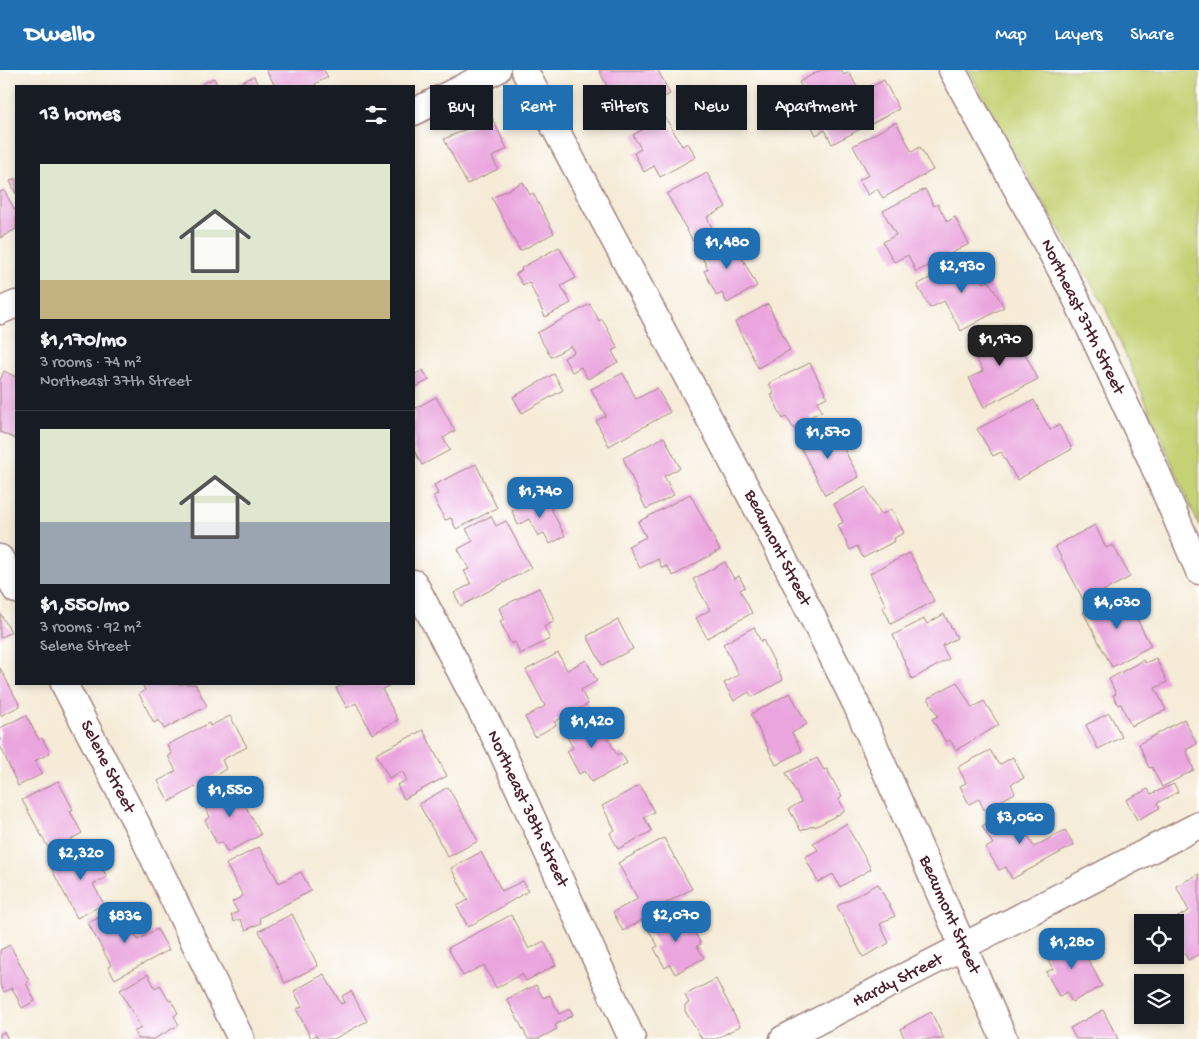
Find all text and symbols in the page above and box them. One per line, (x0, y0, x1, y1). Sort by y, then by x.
text: Dwello (25, 21, 95, 50)
text: Map (995, 25, 1027, 46)
text: Layers (1055, 25, 1102, 46)
text: Share (1130, 25, 1174, 46)
chip: Buy (430, 85, 493, 130)
chip: Rent (503, 85, 573, 130)
chip: Filters (583, 85, 666, 130)
chip: New (676, 85, 747, 130)
chip: Apartment (757, 85, 874, 130)
icon: filters (362, 101, 390, 129)
text: 13 homes (40, 103, 120, 128)
icon: home (170, 196, 260, 286)
pin: $1,480 (686, 228, 768, 270)
text: $1,480 (705, 234, 749, 253)
street label: Northeast 37th Street (1035, 236, 1129, 399)
pin: $2,930 (921, 252, 1003, 294)
text: $2,930 (939, 258, 985, 277)
pin: $1,170 (959, 324, 1041, 367)
text: $1,170/mo (40, 329, 127, 354)
text: $1,170 (979, 331, 1021, 350)
text: 3 rooms · 74 m² (40, 354, 142, 373)
text: Northeast 37th Street (40, 373, 191, 392)
pin: $1,570 (787, 418, 869, 460)
text: $1,570 (806, 424, 850, 443)
icon: home (170, 462, 260, 552)
pin: $1,740 (499, 476, 581, 519)
text: $1,740 (518, 483, 562, 502)
street label: Beaumont Street (738, 486, 816, 611)
pin: $4,030 (1076, 588, 1158, 630)
text: $1,550/mo (40, 594, 129, 619)
text: $4,030 (1094, 594, 1140, 613)
text: 3 rooms · 92 m² (40, 619, 142, 638)
text: Selene Street (40, 638, 130, 657)
pin: $1,420 (551, 706, 633, 749)
text: $1,420 (570, 713, 614, 732)
street label: Selene Street (75, 717, 140, 818)
street label: Northeast 38th Street (481, 727, 573, 892)
pin: $1,550 (189, 776, 271, 818)
text: $1,550 (208, 782, 252, 801)
pin: $3,060 (979, 802, 1061, 845)
text: $3,060 (997, 809, 1043, 828)
pin: $2,320 (40, 838, 122, 881)
text: $2,320 (58, 845, 104, 864)
street label: Beaumont Street (913, 852, 985, 979)
pin: $2,070 (635, 900, 717, 943)
pin: $836 (95, 902, 155, 944)
text: $2,070 (653, 907, 699, 926)
text: $836 (109, 908, 141, 927)
map controls (1134, 914, 1184, 1024)
button: locate (1134, 914, 1184, 964)
pin: $1,280 (1031, 928, 1113, 970)
text: $1,280 (1050, 934, 1094, 953)
street label: Hardy Street (849, 949, 948, 1013)
button: layers (1134, 974, 1184, 1024)

